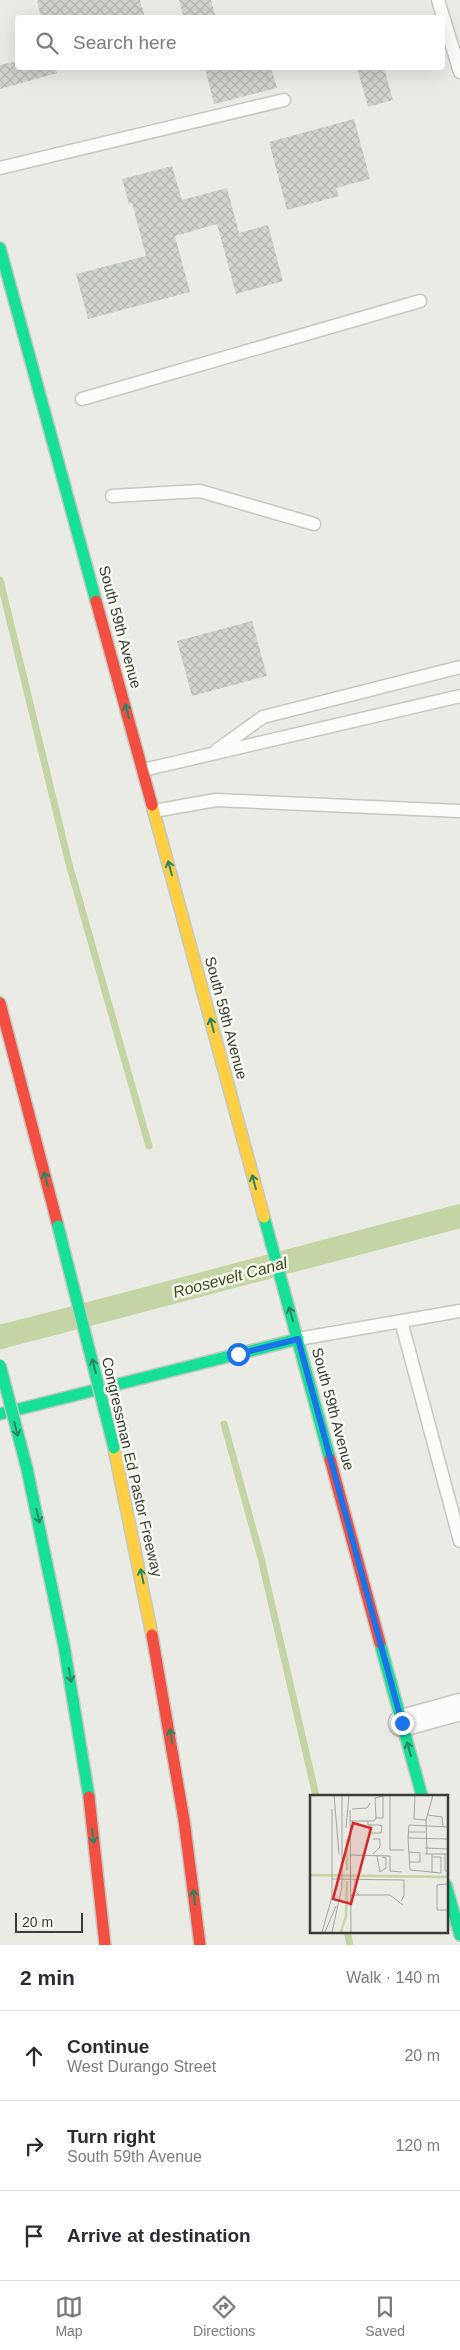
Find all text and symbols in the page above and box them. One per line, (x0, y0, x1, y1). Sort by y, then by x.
search box (15, 15, 445, 70)
icon: search (33, 29, 61, 57)
text: Search here (73, 32, 177, 53)
street label: South 59th Avenue (96, 564, 145, 690)
one-way arrow (122, 704, 132, 720)
one-way arrow (165, 861, 174, 877)
street label: South 59th Avenue (202, 955, 251, 1081)
one-way arrow (207, 1017, 216, 1033)
one-way arrow (41, 1171, 50, 1187)
one-way arrow (249, 1174, 258, 1190)
water label: Roosevelt Canal (171, 1254, 289, 1301)
one-way arrow (285, 1306, 295, 1322)
route start (227, 1343, 250, 1366)
street label: South 59th Avenue (309, 1346, 358, 1472)
street label: Congressman Ed Pastor Freeway (99, 1355, 166, 1579)
one-way arrow (88, 1359, 98, 1375)
one-way arrow (12, 1420, 22, 1436)
one-way arrow (34, 1508, 43, 1524)
one-way arrow (136, 1568, 146, 1584)
one-way arrow (65, 1667, 75, 1683)
route end (391, 1712, 414, 1735)
one-way arrow (166, 1728, 176, 1744)
one-way arrow (404, 1742, 413, 1758)
inset map (310, 1795, 448, 1932)
one-way arrow (88, 1828, 98, 1844)
one-way arrow (189, 1889, 199, 1905)
scale bar (15, 1910, 82, 1933)
text: 20 m (22, 1914, 53, 1930)
text: 2 min (20, 1966, 75, 1989)
text: Walk · 140 m (346, 1969, 440, 1986)
text: Continue (67, 2036, 149, 2057)
icon: ahead (20, 2042, 48, 2070)
text: 20 m (404, 2047, 440, 2064)
text: West Durango Street (67, 2058, 216, 2075)
text: Turn right (67, 2126, 155, 2147)
icon: right (20, 2132, 48, 2160)
text: 120 m (396, 2137, 440, 2154)
text: South 59th Avenue (67, 2148, 202, 2165)
icon: arrive (20, 2222, 48, 2250)
text: Arrive at destination (67, 2225, 251, 2246)
tab: Map (55, 2293, 83, 2339)
tab: Directions (193, 2293, 255, 2339)
tab: Saved (365, 2293, 405, 2339)

